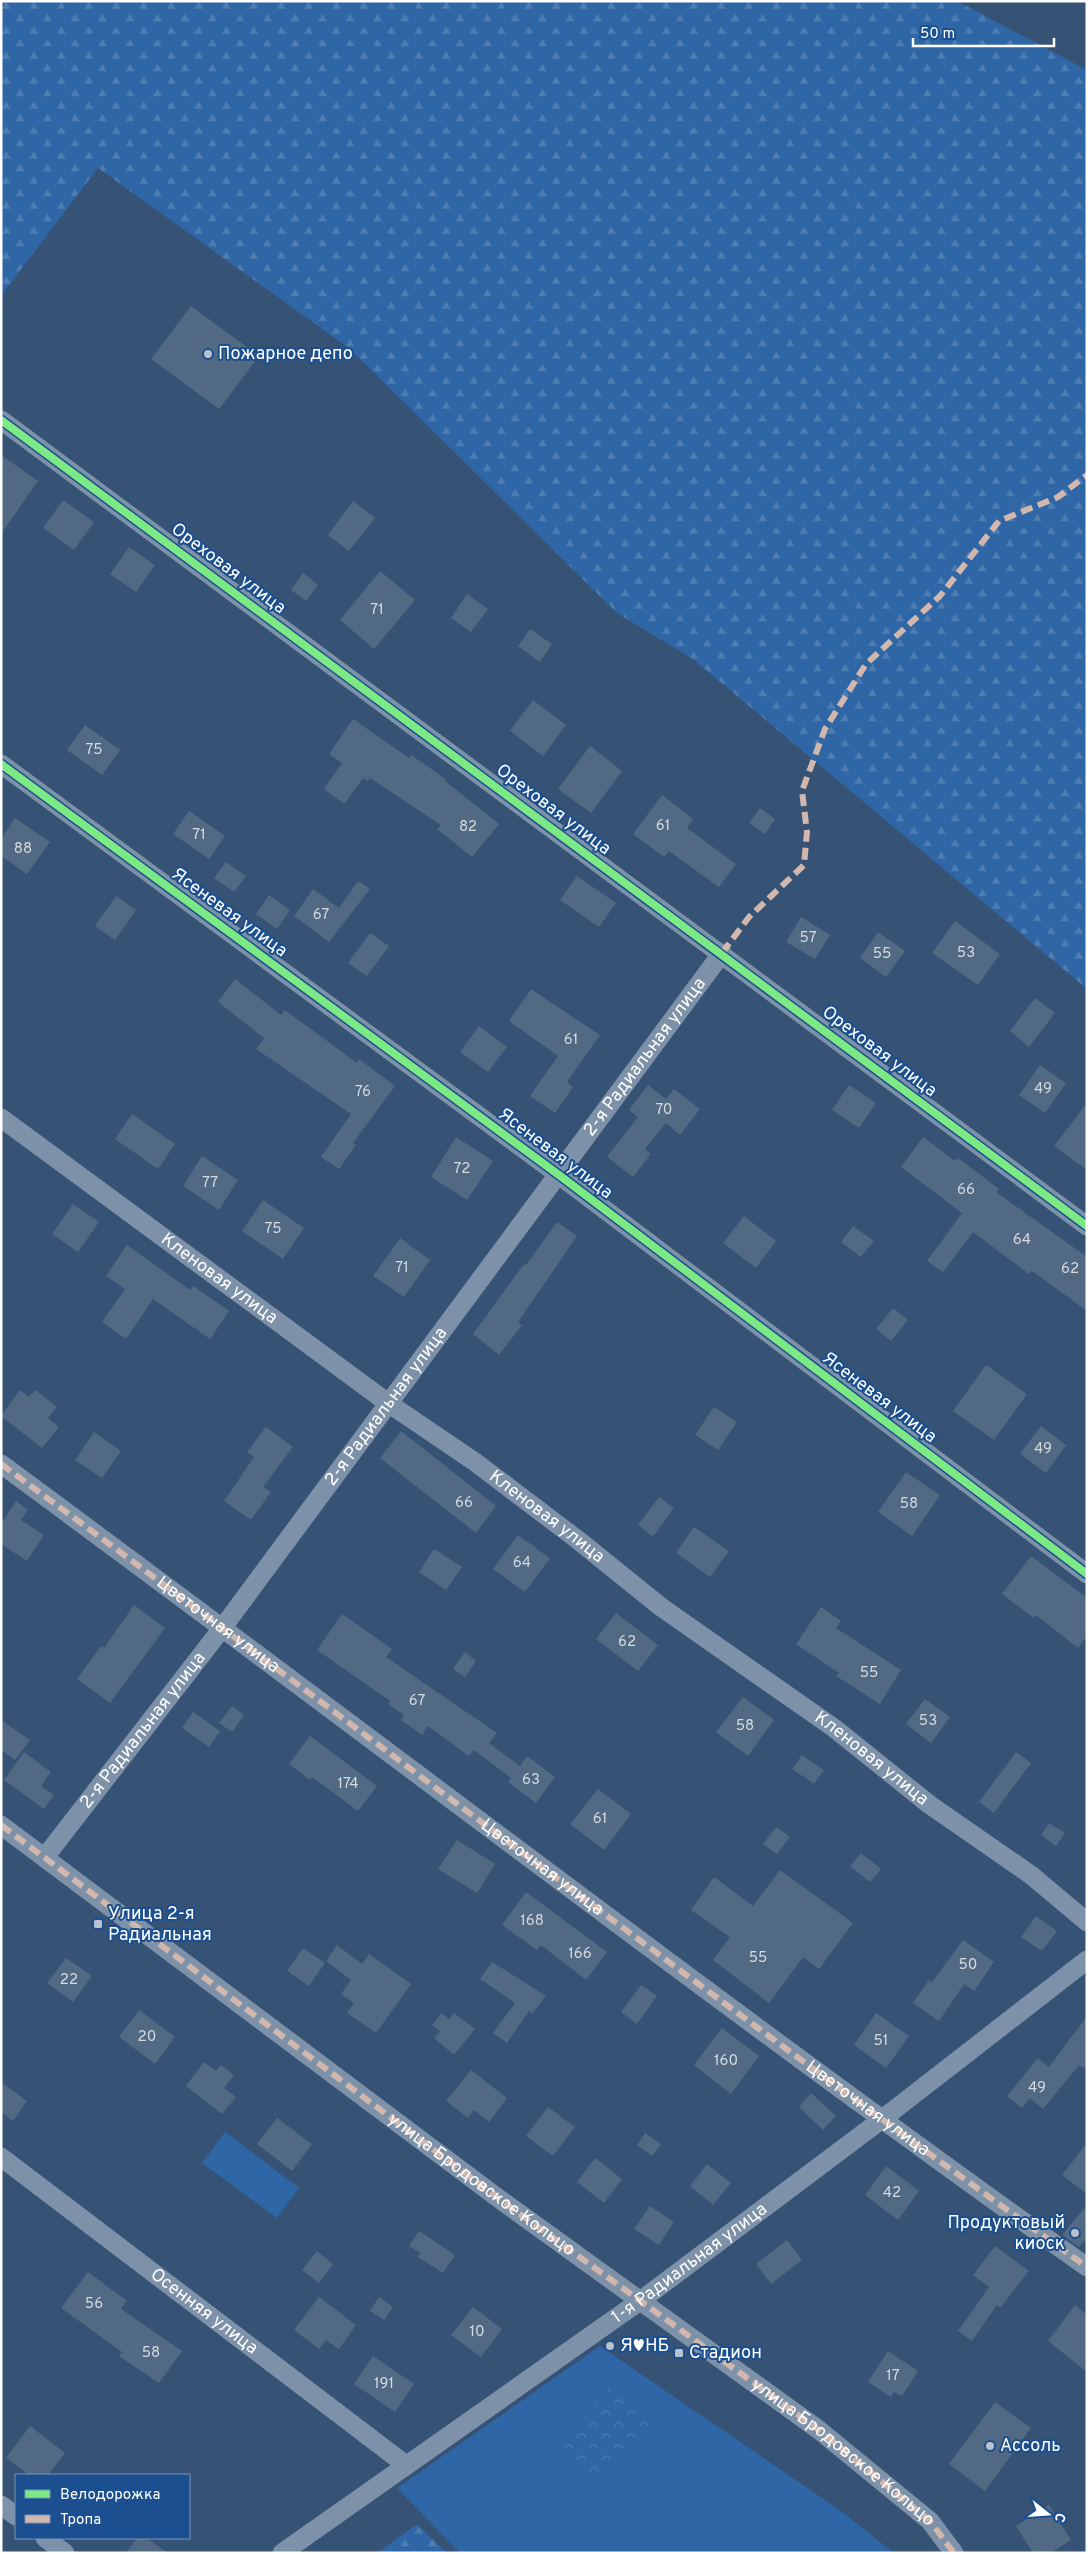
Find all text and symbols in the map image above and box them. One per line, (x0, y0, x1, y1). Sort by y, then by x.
scale bar (913, 15, 1054, 47)
text: 50 m (920, 25, 955, 44)
place label: Пожарное депо (218, 343, 353, 366)
marker: Пожарное депо (202, 348, 214, 360)
street label: Ореховая улица (166, 518, 290, 620)
house number: 71 (370, 601, 384, 620)
house number: 75 (85, 741, 103, 760)
street label: Ореховая улица (491, 759, 615, 861)
house number: 61 (656, 817, 670, 836)
house number: 82 (459, 818, 477, 837)
house number: 71 (192, 826, 206, 845)
house number: 88 (14, 840, 32, 859)
street label: Ясеневая улица (166, 863, 292, 963)
house number: 67 (313, 906, 329, 925)
house number: 57 (800, 929, 817, 948)
house number: 53 (957, 944, 975, 963)
house number: 55 (873, 945, 891, 964)
street label: 2-я Радиальная улица (579, 973, 711, 1141)
street label: Ореховая улица (817, 1001, 941, 1103)
house number: 61 (564, 1031, 578, 1050)
house number: 49 (1034, 1080, 1052, 1099)
house number: 76 (355, 1083, 371, 1102)
house number: 70 (655, 1101, 673, 1120)
street label: Ясеневая улица (493, 1103, 617, 1205)
house number: 72 (454, 1160, 470, 1179)
house number: 77 (202, 1174, 218, 1193)
house number: 66 (957, 1181, 975, 1200)
house number: 75 (264, 1220, 282, 1239)
street label: Кленовая улица (156, 1228, 282, 1329)
house number: 64 (1013, 1231, 1031, 1250)
house number: 71 (395, 1259, 409, 1278)
house number: 62 (1061, 1260, 1079, 1279)
street label: 2-я Радиальная улица (320, 1323, 453, 1491)
street label: Ясеневая улица (817, 1347, 941, 1449)
house number: 49 (1034, 1440, 1052, 1459)
street label: Кленовая улица (484, 1465, 609, 1568)
house number: 66 (455, 1494, 473, 1513)
house number: 58 (900, 1495, 918, 1514)
house number: 64 (513, 1554, 531, 1573)
street label: Цветочная улица (152, 1571, 284, 1678)
house number: 62 (618, 1633, 636, 1652)
street label: 2-я Радиальная улица (75, 1647, 211, 1814)
house number: 55 (860, 1664, 878, 1683)
house number: 67 (409, 1692, 425, 1711)
street label: Кленовая улица (810, 1706, 933, 1811)
house number: 53 (919, 1712, 937, 1731)
house number: 58 (736, 1717, 754, 1736)
house number: 63 (522, 1771, 540, 1790)
house number: 174 (337, 1775, 359, 1794)
house number: 61 (593, 1810, 607, 1829)
street label: Цветочная улица (476, 1814, 608, 1921)
place label: Улица 2-я Радиальная (108, 1903, 212, 1947)
house number: 168 (520, 1912, 544, 1931)
marker: Улица 2-я Радиальная (92, 1918, 104, 1930)
house number: 166 (568, 1945, 592, 1964)
house number: 55 (749, 1949, 767, 1968)
house number: 50 (959, 1956, 977, 1975)
house number: 22 (60, 1971, 78, 1990)
house number: 20 (138, 2028, 156, 2047)
house number: 51 (874, 2032, 888, 2051)
house number: 160 (714, 2052, 738, 2071)
street label: Цветочная улица (801, 2055, 934, 2162)
house number: 49 (1028, 2079, 1046, 2098)
street label: улица Бродовское Кольцо (383, 2108, 579, 2261)
house number: 42 (883, 2184, 901, 2203)
street label: 1-я Радиальная улица (607, 2198, 772, 2329)
place label: Продуктовый киоск (947, 2212, 1065, 2256)
marker: Продуктовый киоск (1069, 2227, 1081, 2239)
street label: Осенняя улица (146, 2263, 262, 2360)
house number: 56 (85, 2295, 103, 2314)
house number: 10 (469, 2323, 485, 2342)
place label: Я♥НБ (620, 2335, 669, 2358)
marker: Я♥НБ (604, 2340, 616, 2352)
place label: Стадион (689, 2342, 762, 2365)
house number: 58 (142, 2344, 160, 2363)
marker: Стадион (673, 2347, 685, 2359)
house number: 17 (886, 2367, 900, 2386)
street label: улица Бродовское Кольцо (747, 2373, 939, 2532)
house number: 191 (374, 2375, 394, 2394)
place label: Ассоль (1000, 2435, 1061, 2458)
marker: Ассоль (984, 2440, 996, 2452)
legend (15, 2474, 190, 2539)
text: Велодорожка (60, 2486, 160, 2505)
north arrow (1023, 2489, 1073, 2539)
text: Тропа (60, 2511, 101, 2530)
text: С (1050, 2511, 1068, 2524)

